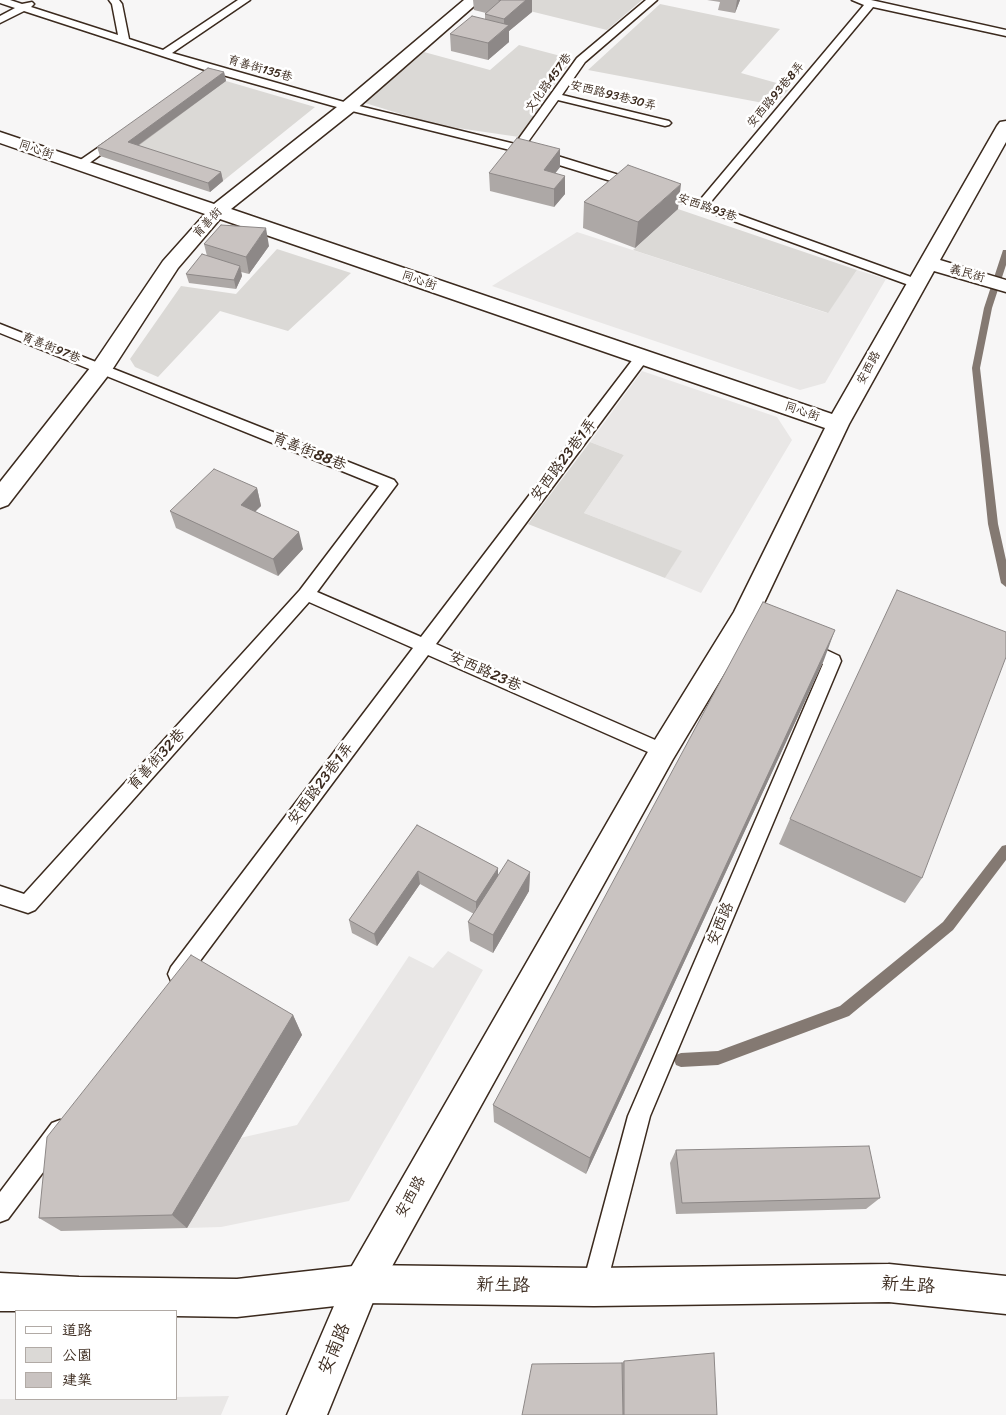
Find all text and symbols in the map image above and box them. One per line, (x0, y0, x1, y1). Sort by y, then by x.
street label: 文化路457巷 (523, 51, 575, 115)
street label: 育善街135巷 (226, 53, 294, 85)
street label: 安西路93巷8弄 (744, 59, 808, 131)
street label: 安西路93巷30弄 (569, 78, 657, 114)
street label: 同心街 (17, 137, 55, 163)
street label: 安西路93巷 (675, 191, 739, 225)
street label: 育善街 (190, 205, 226, 241)
street label: 義民街 (948, 262, 986, 286)
street label: 同心街 (400, 268, 438, 294)
street label: 育善街97巷 (19, 330, 83, 366)
street label: 安西路 (854, 349, 884, 387)
street label: 同心街 (783, 399, 821, 425)
street label: 安西路23巷1弄 (527, 415, 601, 505)
street label: 育善街88巷 (269, 429, 349, 475)
street label: 安西路23巷 (446, 648, 524, 696)
street label: 育善街32巷 (125, 725, 189, 795)
street label: 安西路23巷1弄 (284, 739, 358, 829)
street label: 安西路 (704, 900, 738, 948)
street label: 安西路 (392, 1173, 430, 1221)
street label: 新生路 (880, 1273, 936, 1299)
street label: 新生路 (476, 1275, 530, 1297)
legend (15, 1310, 178, 1400)
text: 道路 (62, 1317, 92, 1343)
street label: 安南路 (315, 1320, 355, 1378)
text: 公園 (62, 1342, 92, 1368)
text: 建築 (62, 1367, 92, 1393)

